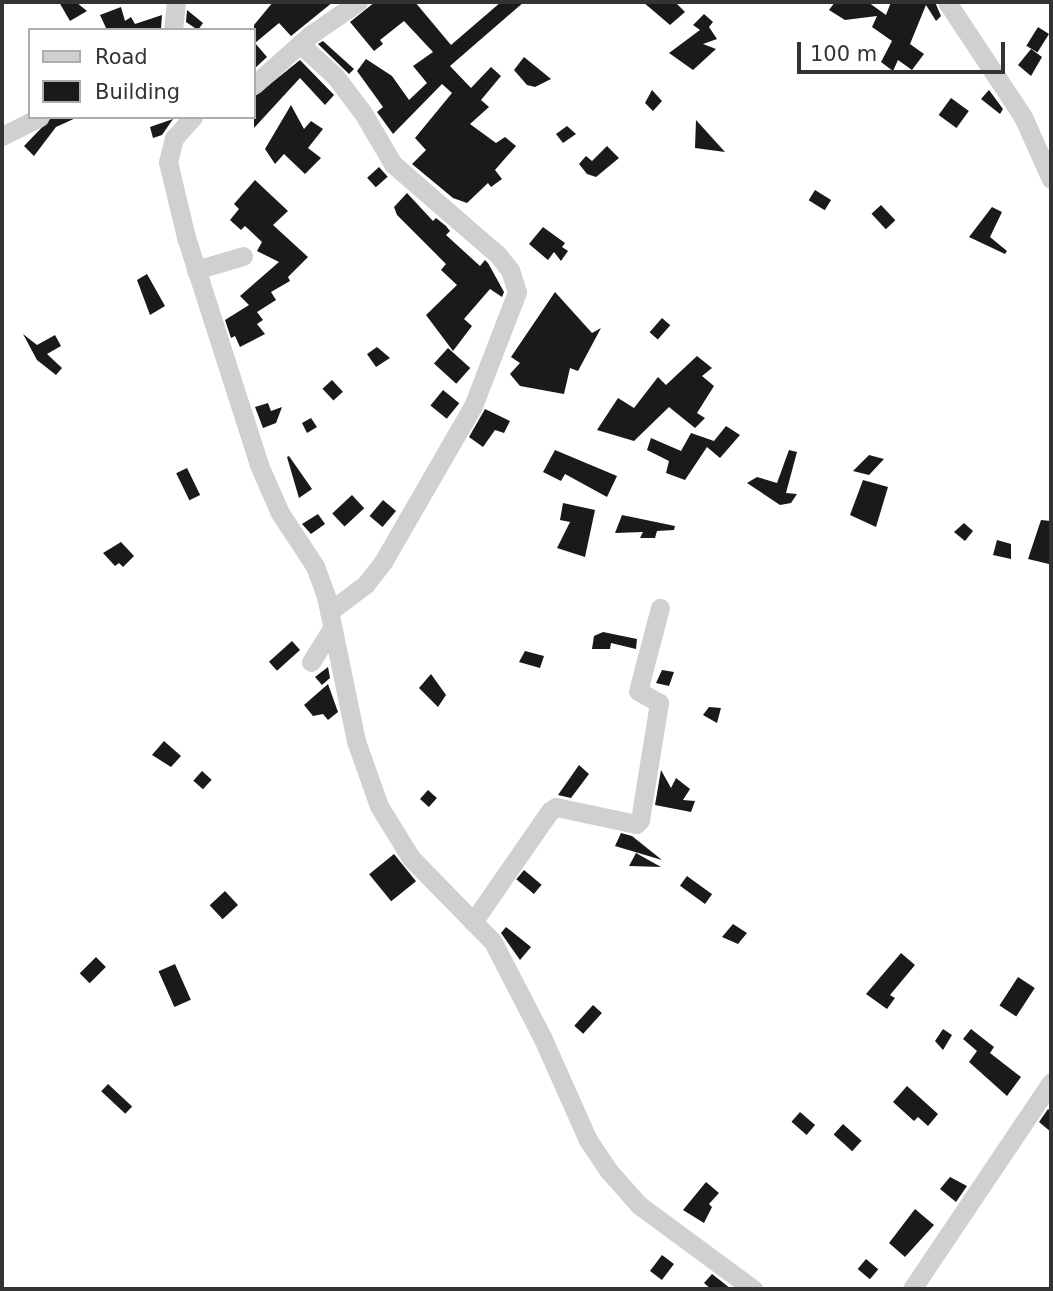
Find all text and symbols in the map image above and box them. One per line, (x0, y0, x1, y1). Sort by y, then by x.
legend (28, 28, 256, 119)
scale bar (801, 28, 1009, 72)
text: 100 m (810, 42, 877, 66)
text: Road (95, 45, 148, 69)
text: Building (95, 80, 180, 104)

